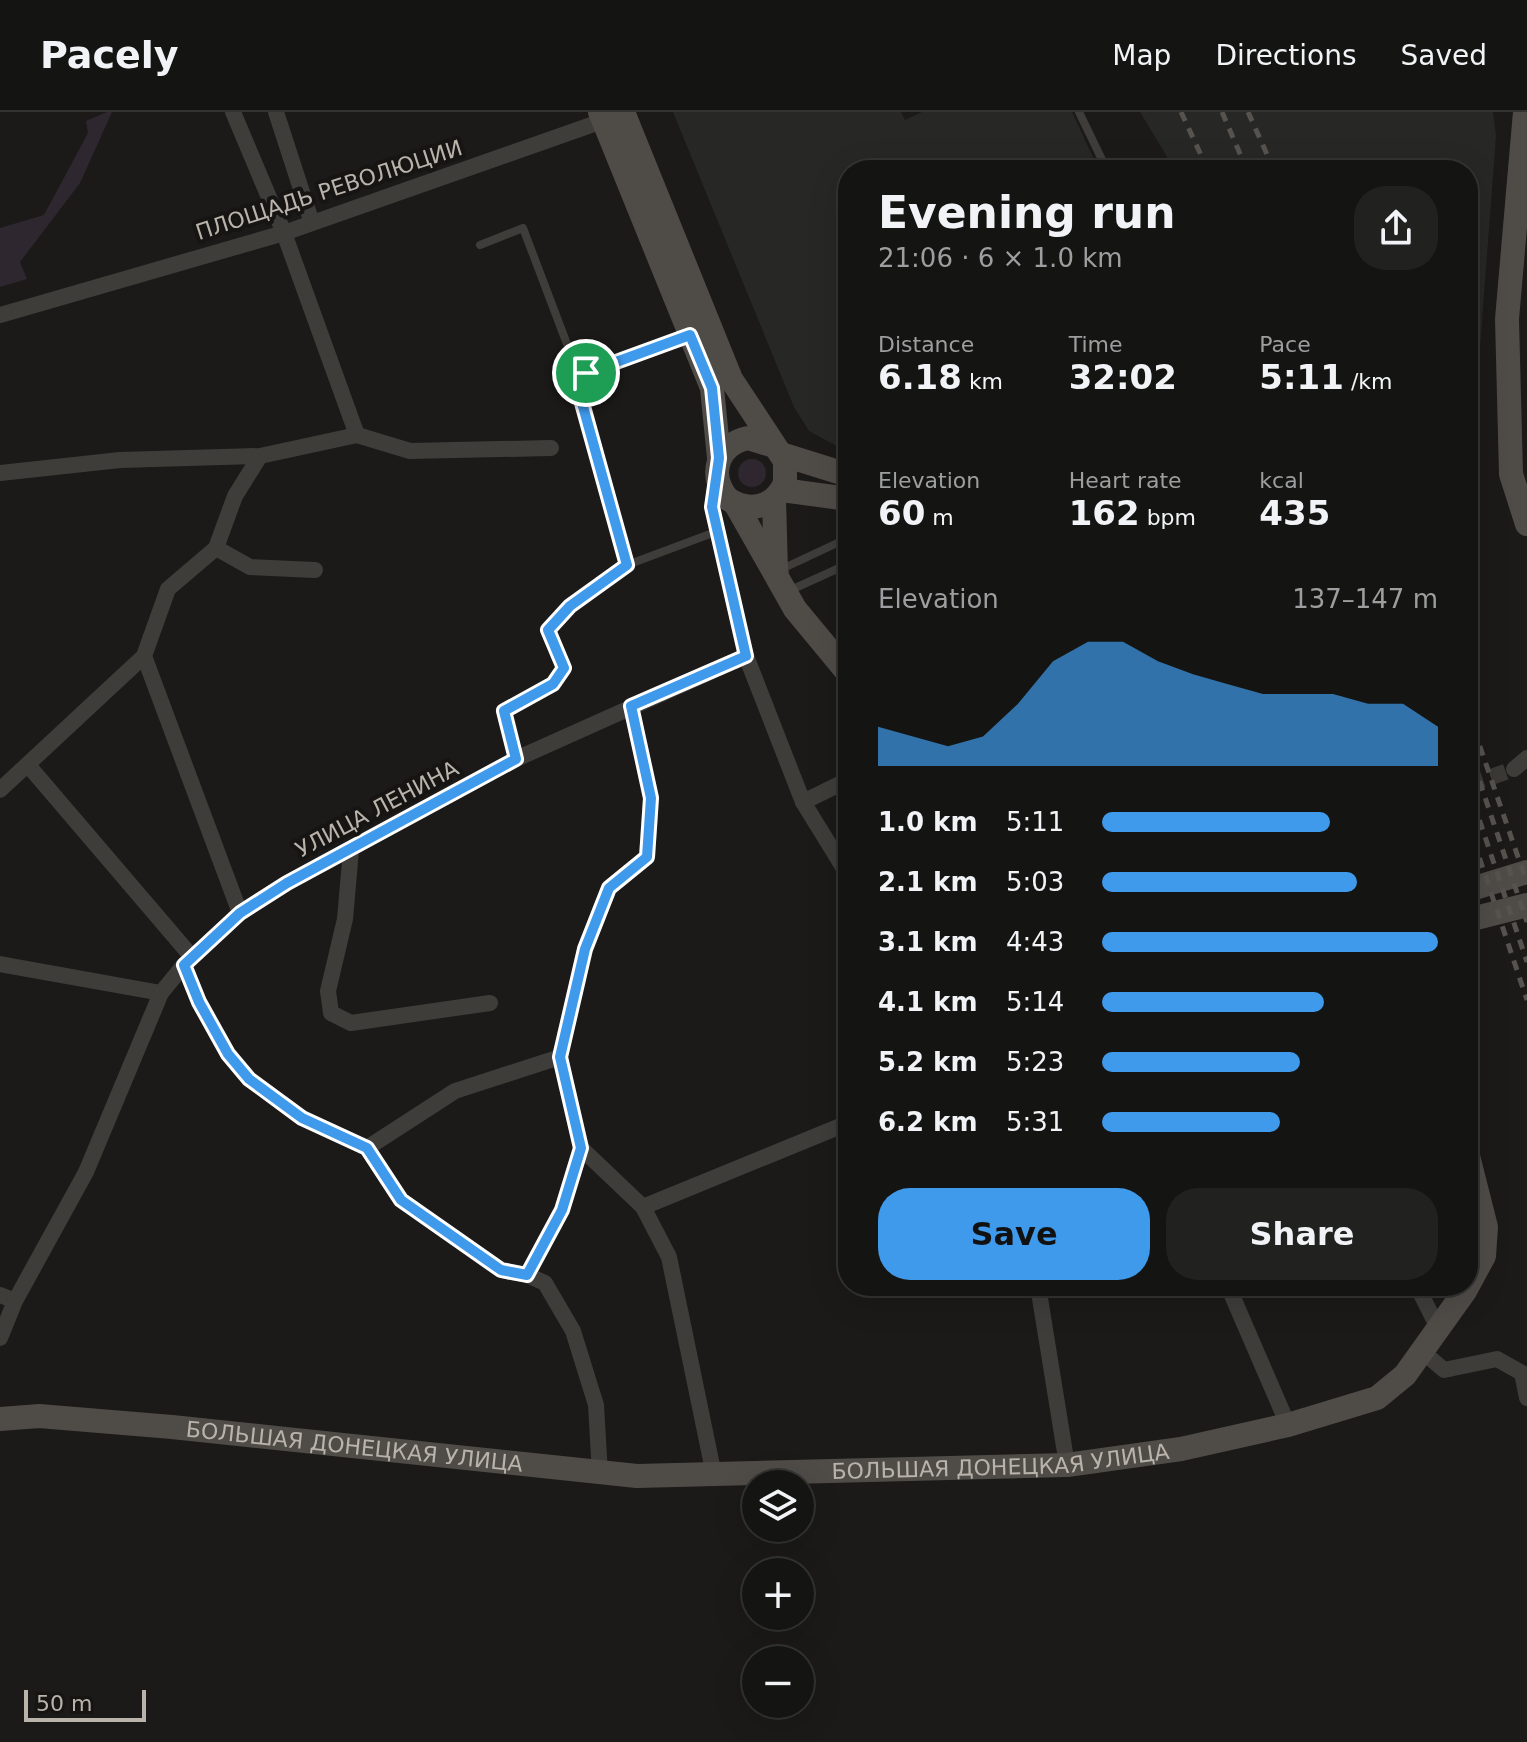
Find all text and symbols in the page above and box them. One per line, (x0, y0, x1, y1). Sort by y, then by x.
text: Pacely (40, 33, 179, 77)
text: Map (1112, 39, 1171, 72)
text: Directions (1215, 39, 1356, 72)
text: Saved (1400, 39, 1487, 72)
street label: ПЛОЩАДЬ РЕВОЛЮЦИИ (193, 135, 465, 245)
button: share (1354, 186, 1438, 270)
text: Evening run (878, 187, 1175, 238)
text: 21:06 · 6 × 1.0 km (878, 243, 1123, 273)
text: Distance (878, 332, 974, 357)
text: Time (1069, 332, 1123, 357)
text: Pace (1259, 332, 1311, 357)
pin (552, 339, 620, 407)
icon: arrive (564, 351, 608, 395)
text: 6.18 (878, 357, 962, 397)
text: 32:02 (1069, 357, 1177, 397)
text: 5:11 (1259, 357, 1344, 397)
text: km (962, 369, 1003, 394)
text: /km (1344, 369, 1392, 394)
text: Elevation (878, 468, 980, 493)
text: Heart rate (1069, 468, 1182, 493)
text: kcal (1259, 468, 1304, 493)
text: 60 (878, 493, 925, 533)
text: 162 (1069, 493, 1140, 533)
text: 435 (1259, 493, 1330, 533)
text: m (925, 505, 954, 530)
text: bpm (1140, 505, 1196, 530)
text: Elevation (878, 584, 999, 614)
text: 137–147 m (1292, 584, 1438, 614)
street label: УЛИЦА ЛЕНИНА (291, 756, 463, 862)
text: 1.0 km (878, 807, 978, 837)
text: 5:11 (1006, 807, 1064, 837)
text: 2.1 km (878, 867, 978, 897)
text: 5:03 (1006, 867, 1064, 897)
text: 3.1 km (878, 927, 978, 957)
text: 4:43 (1006, 927, 1064, 957)
text: 4.1 km (878, 987, 978, 1017)
text: 5:14 (1006, 987, 1064, 1017)
text: 5.2 km (878, 1047, 978, 1077)
text: 5:23 (1006, 1047, 1064, 1077)
text: 6.2 km (878, 1107, 978, 1137)
text: 5:31 (1006, 1107, 1064, 1137)
button: Save (878, 1188, 1150, 1280)
button: Share (1166, 1188, 1438, 1280)
street label: БОЛЬШАЯ ДОНЕЦКАЯ УЛИЦА (185, 1416, 524, 1476)
street label: БОЛЬШАЯ ДОНЕЦКАЯ УЛИЦА (831, 1438, 1171, 1484)
map controls (742, 1470, 814, 1718)
button: layers (742, 1470, 814, 1542)
button: + (742, 1558, 814, 1630)
button: − (742, 1646, 814, 1718)
scale bar (24, 1686, 146, 1722)
text: 50 m (36, 1691, 92, 1716)

